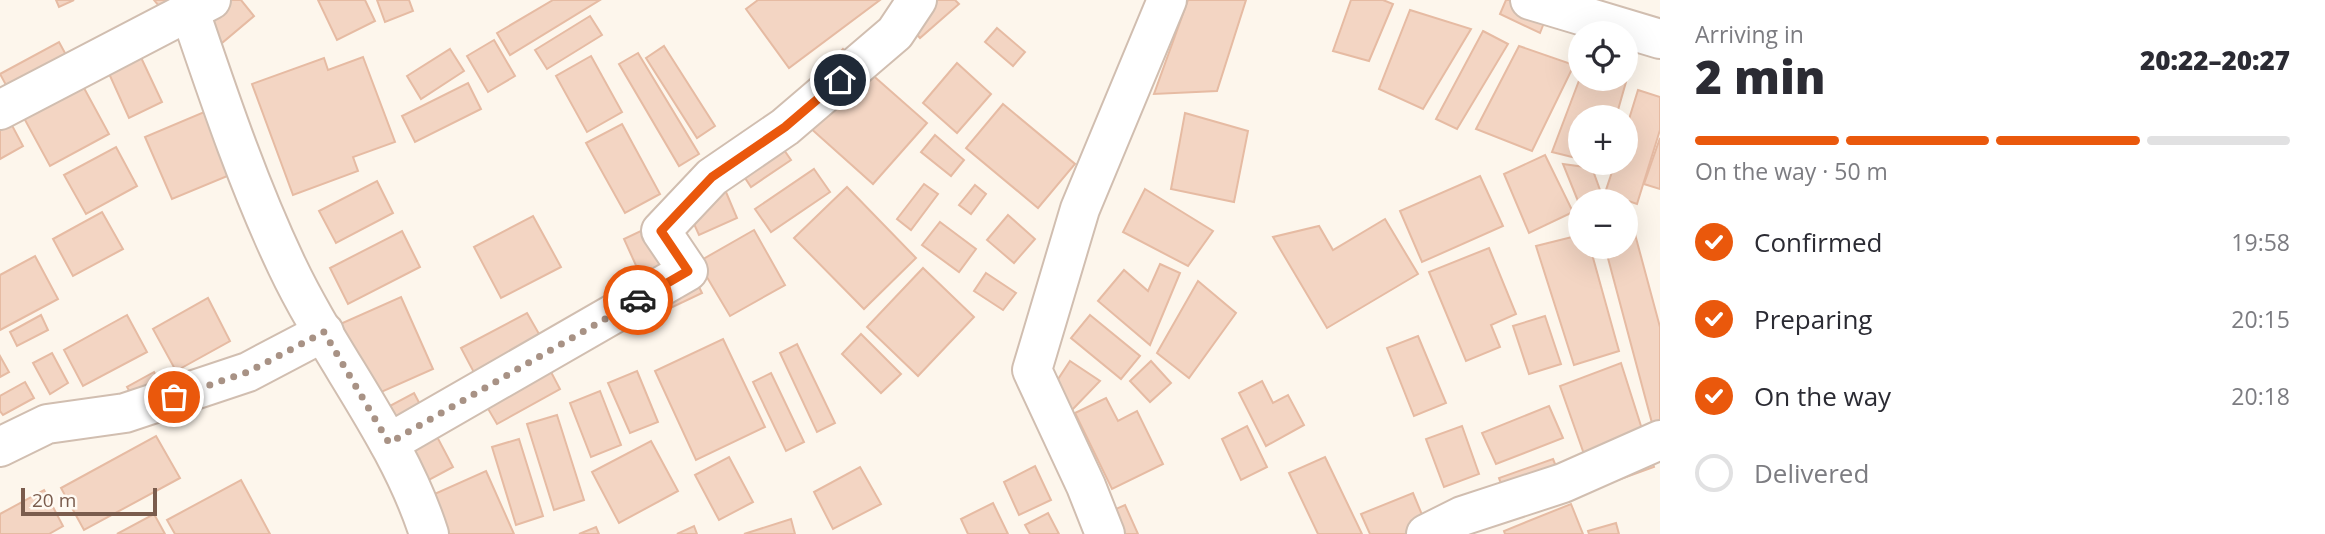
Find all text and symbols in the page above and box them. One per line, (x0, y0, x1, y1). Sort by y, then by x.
text: Arriving in (1695, 18, 1804, 50)
map controls (1568, 21, 1638, 259)
button: locate (1568, 21, 1638, 91)
text: 20:22–20:27 (2140, 42, 2290, 78)
text: 2 min (1695, 45, 1826, 107)
pin (810, 50, 870, 110)
icon: home (821, 61, 859, 99)
button: + (1568, 105, 1638, 175)
text: On the way · 50 m (1695, 155, 1888, 187)
button: − (1568, 189, 1638, 259)
icon: check (1695, 223, 1733, 261)
text: Confirmed (1754, 224, 1882, 260)
text: 19:58 (2231, 226, 2290, 258)
courier (603, 265, 673, 335)
icon: car (619, 281, 657, 319)
icon: check (1695, 300, 1733, 338)
text: Preparing (1754, 301, 1872, 337)
text: 20:15 (2231, 303, 2290, 335)
pin (144, 367, 204, 427)
icon: check (1695, 377, 1733, 415)
icon: bag (155, 378, 193, 416)
text: On the way (1754, 378, 1891, 414)
text: 20:18 (2231, 380, 2290, 412)
text: Delivered (1754, 455, 1869, 491)
scale bar (21, 485, 158, 517)
text: 20 m (32, 487, 76, 513)

